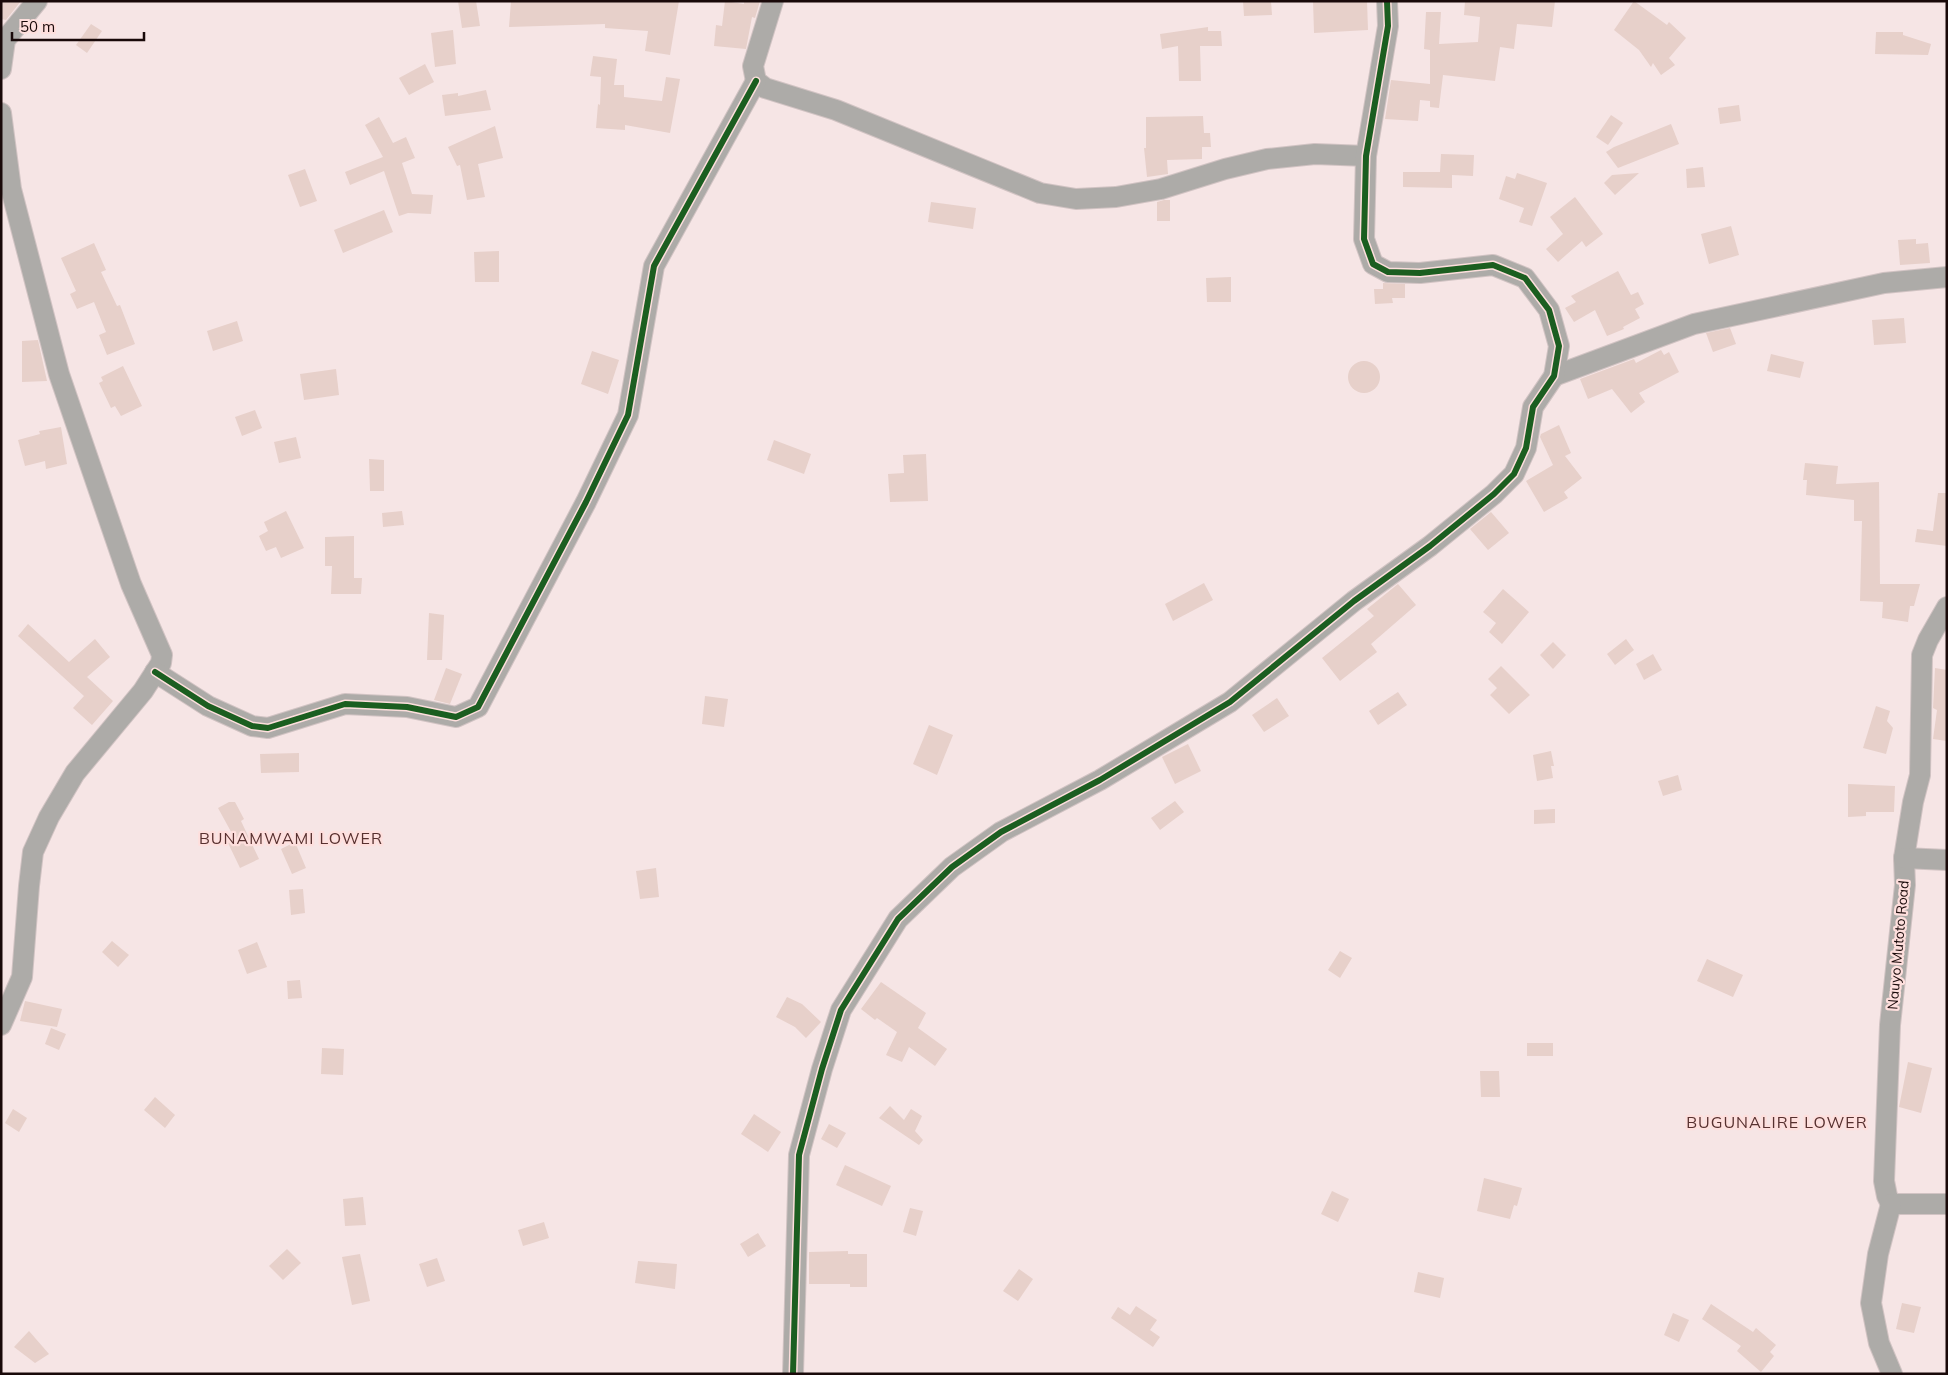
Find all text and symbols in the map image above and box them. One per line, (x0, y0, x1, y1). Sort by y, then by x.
scale bar (12, 10, 145, 42)
text: 50 m (20, 17, 55, 36)
district label: BUNAMWAMI LOWER (199, 828, 383, 848)
street label: Nauyo Mutoto Road (1883, 880, 1913, 1010)
district label: BUGUNALIRE LOWER (1686, 1112, 1868, 1132)

